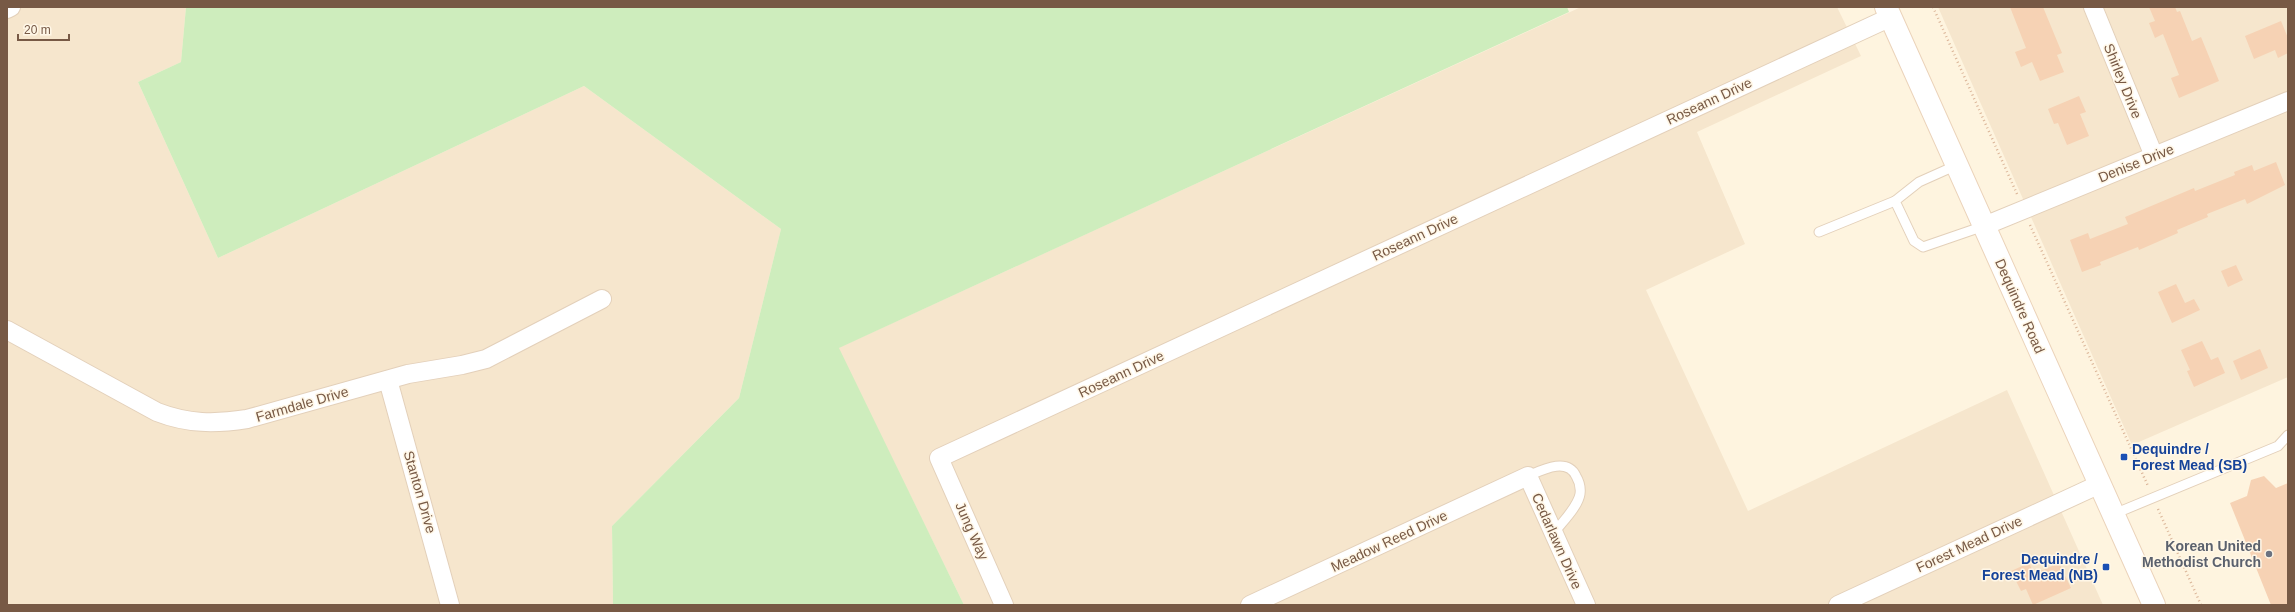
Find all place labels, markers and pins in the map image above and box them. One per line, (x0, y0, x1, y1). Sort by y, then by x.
place label: Dequindre / Forest Mead (SB) (2132, 441, 2247, 473)
marker: Dequindre / Forest Mead (SB) (2119, 452, 2129, 462)
place label: Korean United Methodist Church (2142, 538, 2261, 570)
marker: Korean United Methodist Church (2264, 549, 2274, 559)
place label: Dequindre / Forest Mead (NB) (1982, 551, 2098, 583)
marker: Dequindre / Forest Mead (NB) (2101, 562, 2111, 572)

